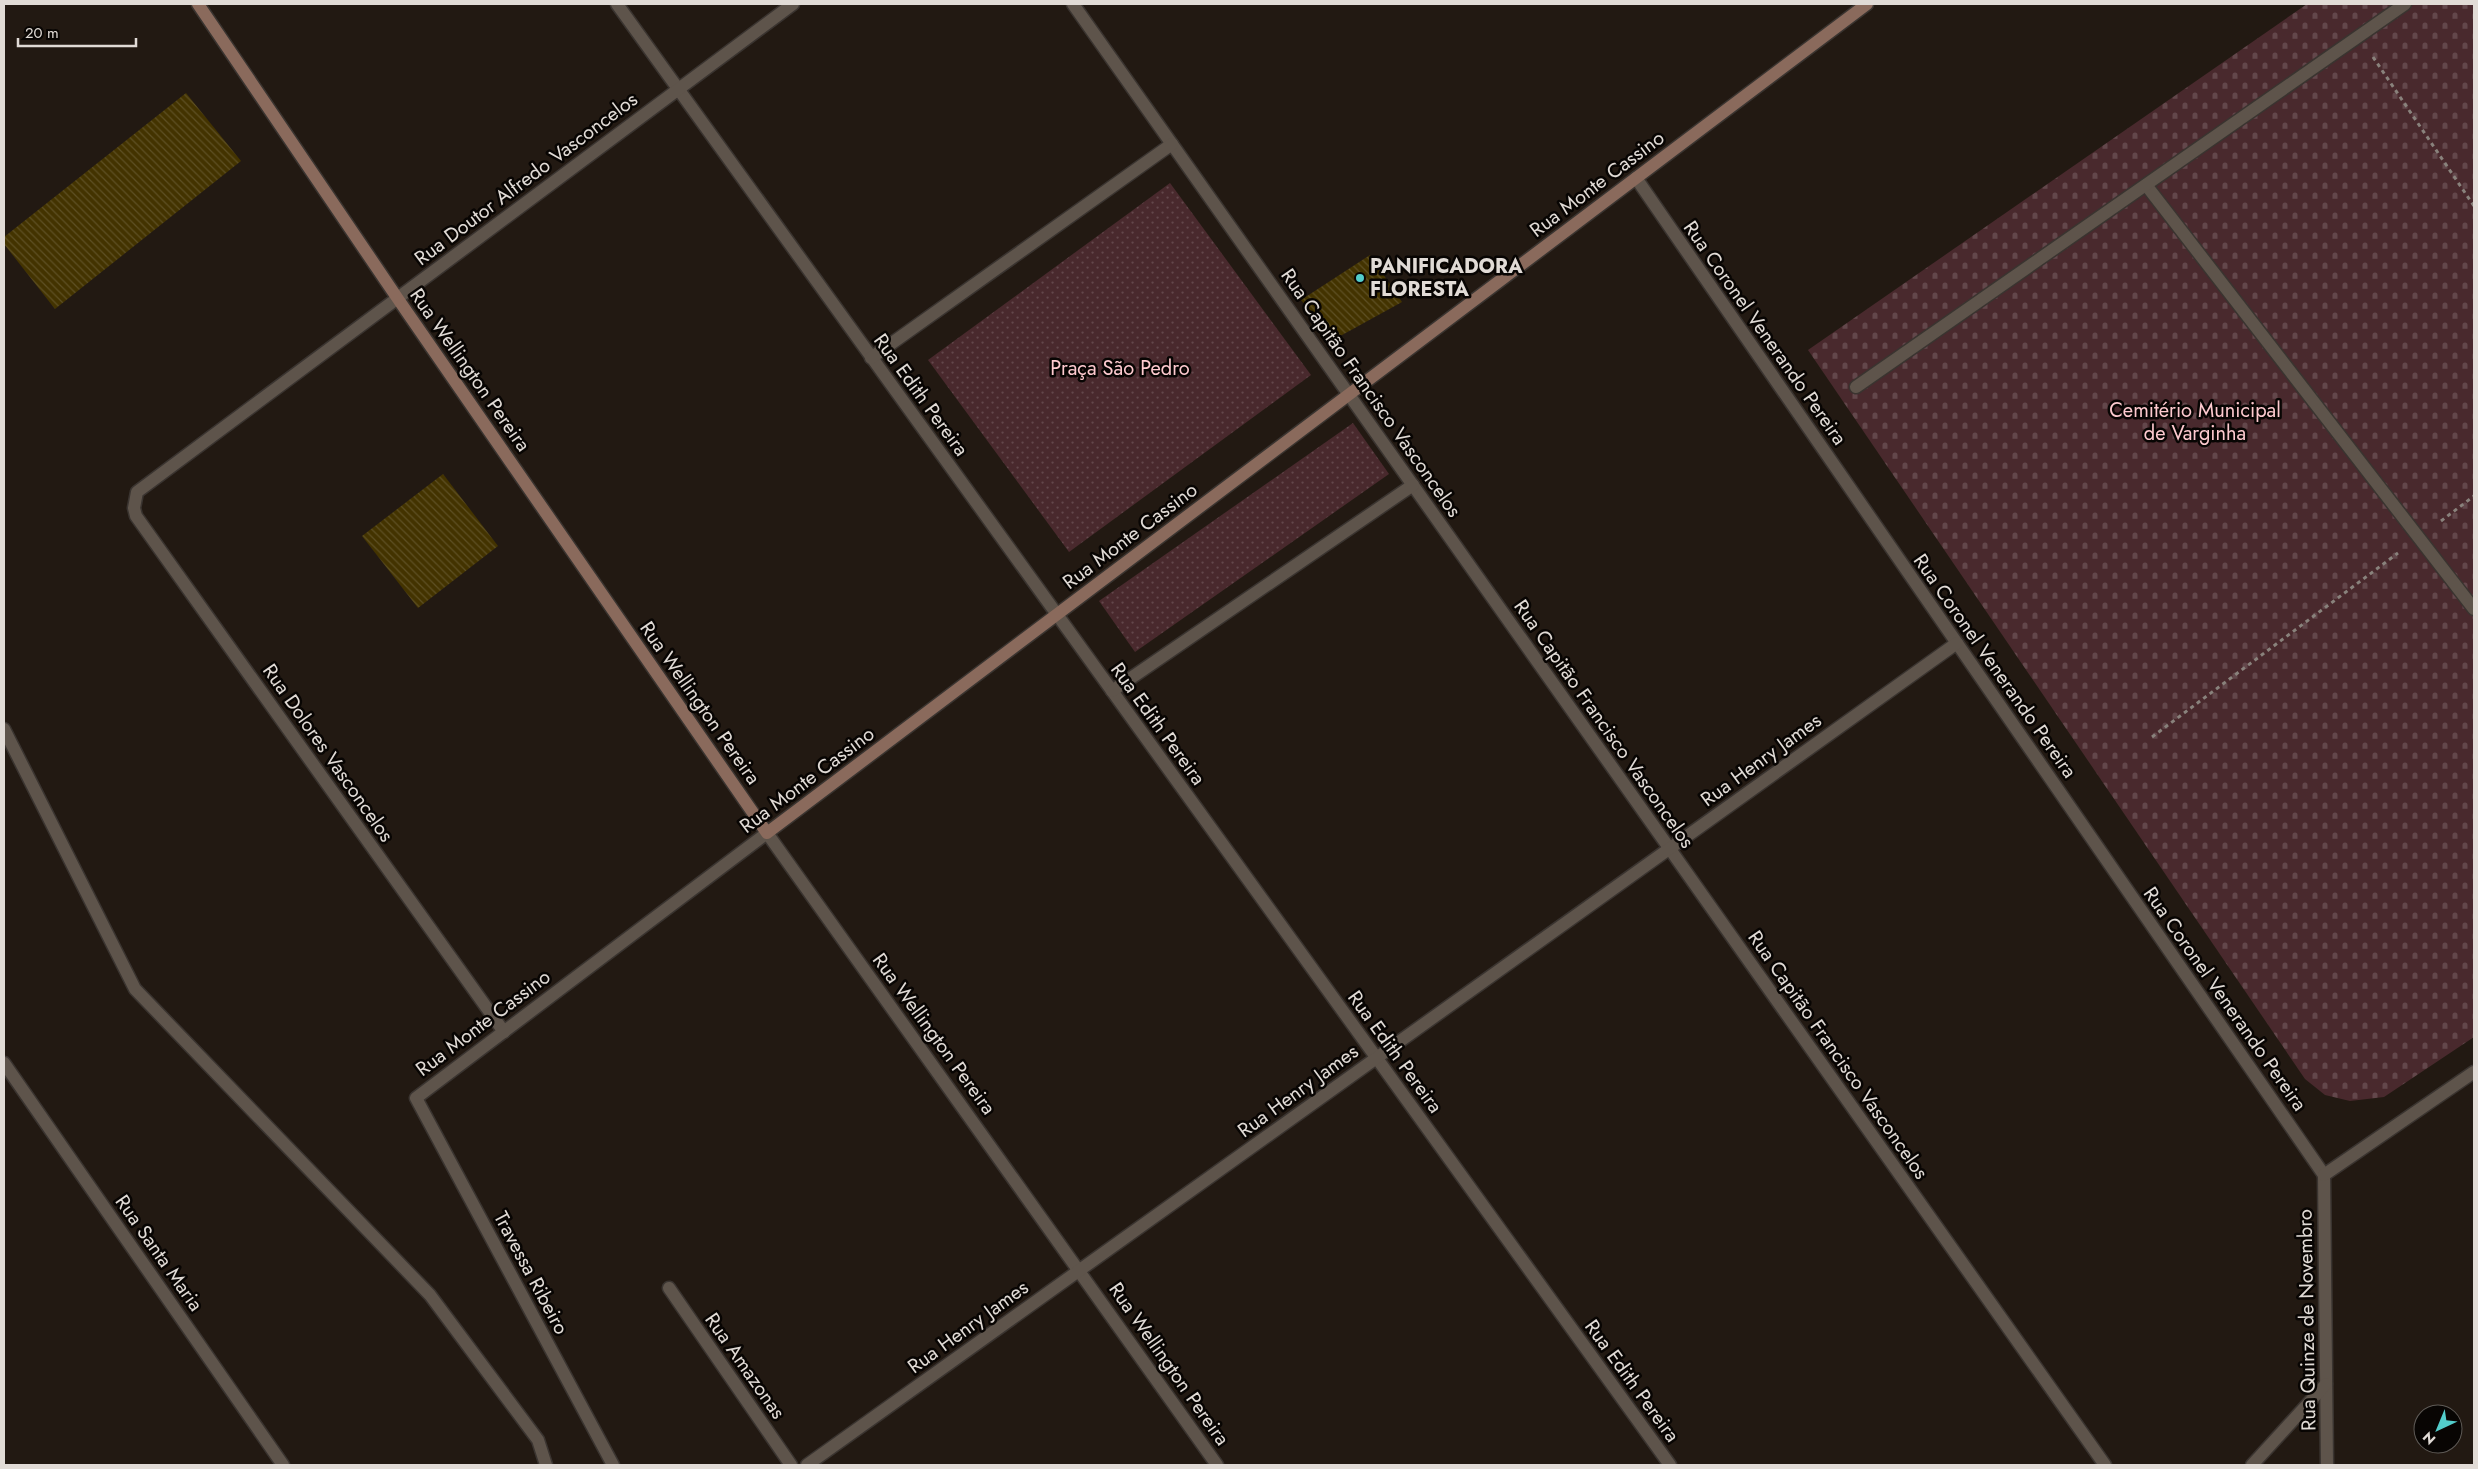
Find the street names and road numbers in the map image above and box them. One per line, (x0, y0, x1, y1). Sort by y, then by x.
street label: Rua Doutor Alfredo Vasconcelos (408, 85, 644, 273)
street label: Rua Monte Cassino (1524, 124, 1671, 244)
street label: Rua Coronel Venerando Pereira (1676, 215, 1854, 451)
street label: Rua Capitão Francisco Vasconcelos (1274, 263, 1468, 523)
street label: Rua Wellington Pereira (403, 282, 537, 458)
street label: Rua Edith Pereira (867, 328, 975, 462)
street label: Rua Monte Cassino (1057, 476, 1204, 596)
street label: Rua Coronel Venerando Pereira (1906, 548, 2084, 784)
street label: Rua Capitão Francisco Vasconcelos (1507, 594, 1701, 854)
street label: Rua Wellington Pereira (633, 615, 767, 791)
street label: Rua Edith Pereira (1104, 657, 1212, 791)
street label: Rua Dolores Vasconcelos (255, 658, 401, 848)
street label: Rua Henry James (1695, 706, 1827, 814)
street label: Rua Monte Cassino (734, 720, 881, 840)
street label: Rua Coronel Venerando Pereira (2136, 881, 2314, 1117)
street label: Rua Capitão Francisco Vasconcelos (1741, 925, 1935, 1185)
street label: Rua Wellington Pereira (865, 947, 1003, 1121)
street label: Rua Monte Cassino (410, 963, 557, 1083)
street label: Rua Edith Pereira (1341, 985, 1449, 1119)
street label: Rua Henry James (1232, 1037, 1364, 1145)
street label: Rua Santa Maria (108, 1189, 210, 1317)
street label: Travessa Ribeiro (486, 1206, 576, 1340)
street label: Rua Quinze de Novembro (2291, 1209, 2323, 1431)
street label: Rua Henry James (902, 1273, 1034, 1381)
street label: Rua Wellington Pereira (1102, 1276, 1236, 1452)
street label: Rua Amazonas (698, 1307, 792, 1425)
street label: Rua Edith Pereira (1578, 1314, 1686, 1448)

